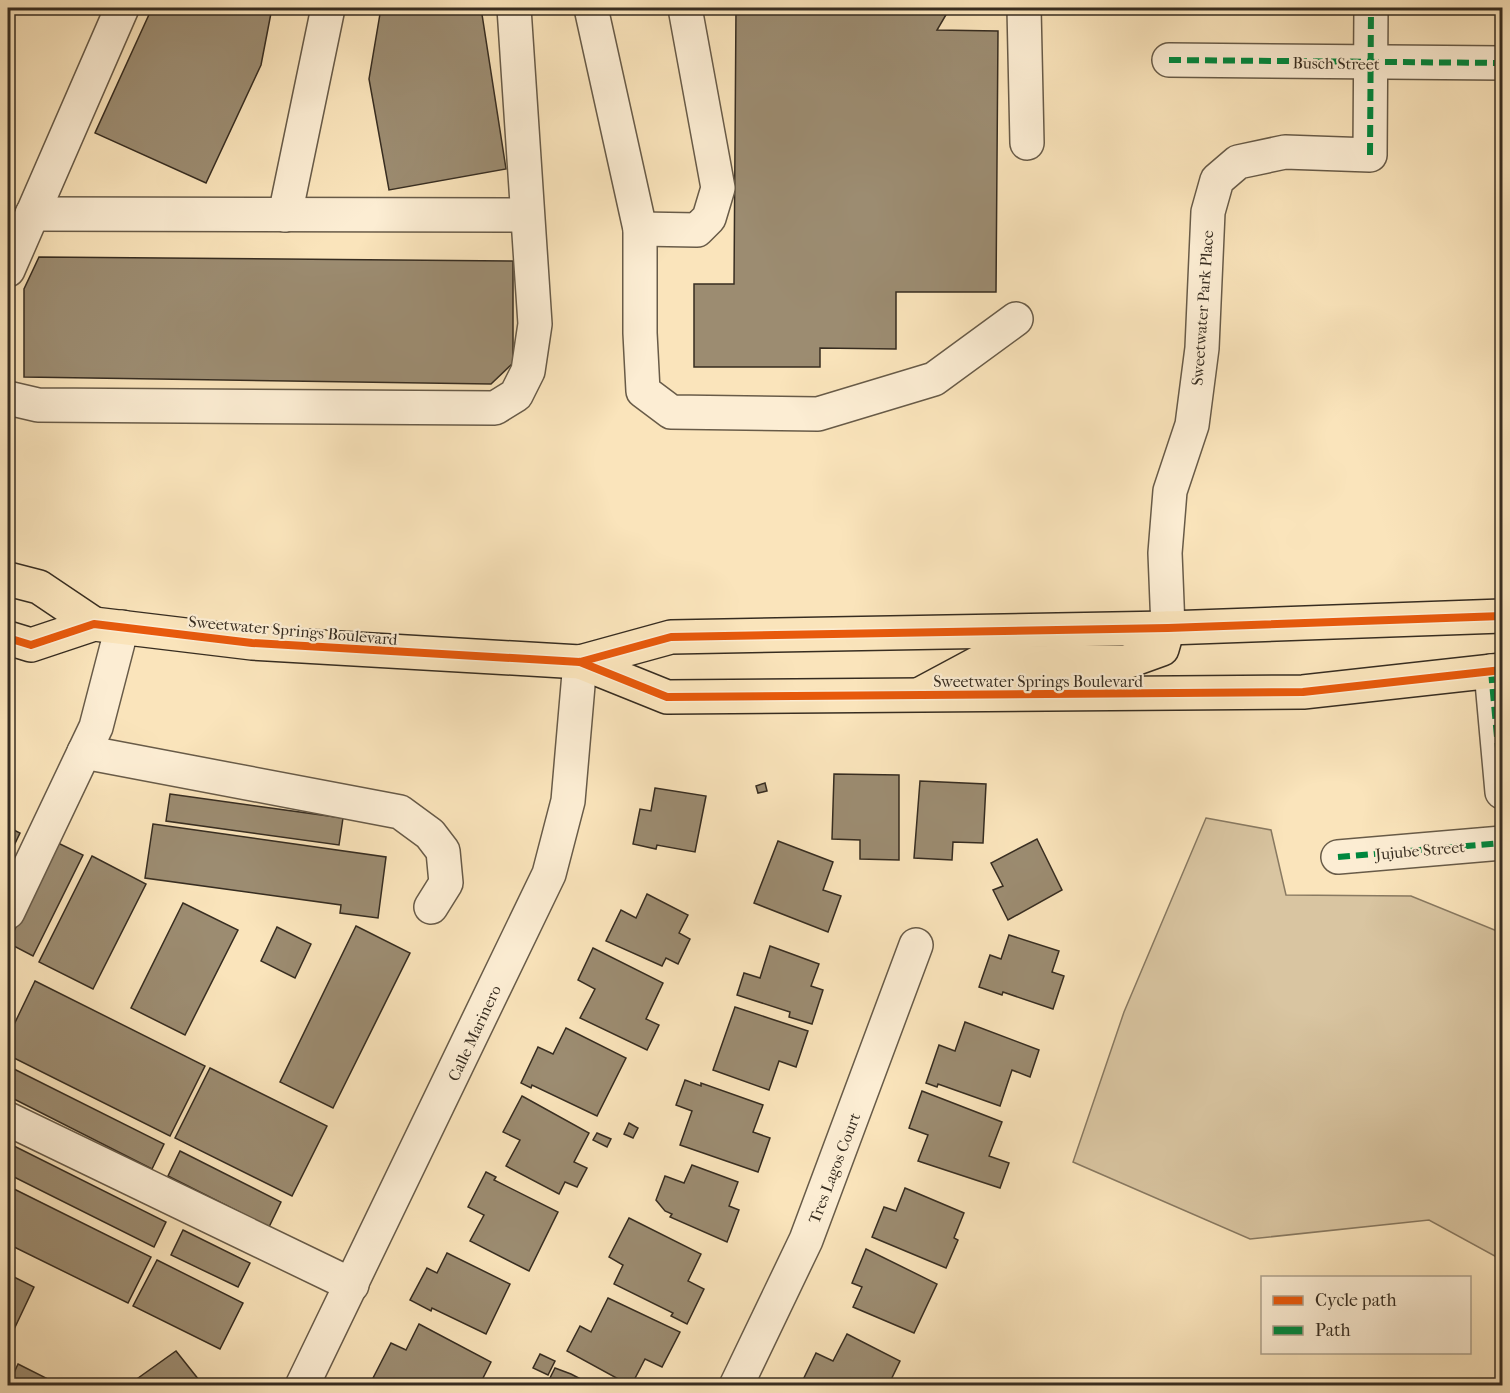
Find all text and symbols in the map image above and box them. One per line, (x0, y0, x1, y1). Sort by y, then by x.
street label: Busch Street (1292, 53, 1380, 74)
street label: Sweetwater Park Place (1188, 230, 1217, 386)
street label: Sweetwater Springs Boulevard (188, 612, 399, 649)
street label: Sweetwater Springs Boulevard (933, 672, 1143, 691)
street label: Jujube Street (1372, 837, 1466, 864)
street label: Calle Marinero (444, 982, 505, 1084)
street label: Tres Lagos Court (805, 1110, 864, 1226)
legend (1261, 1276, 1471, 1354)
text: Cycle path (1315, 1290, 1396, 1311)
text: Path (1315, 1320, 1351, 1341)

